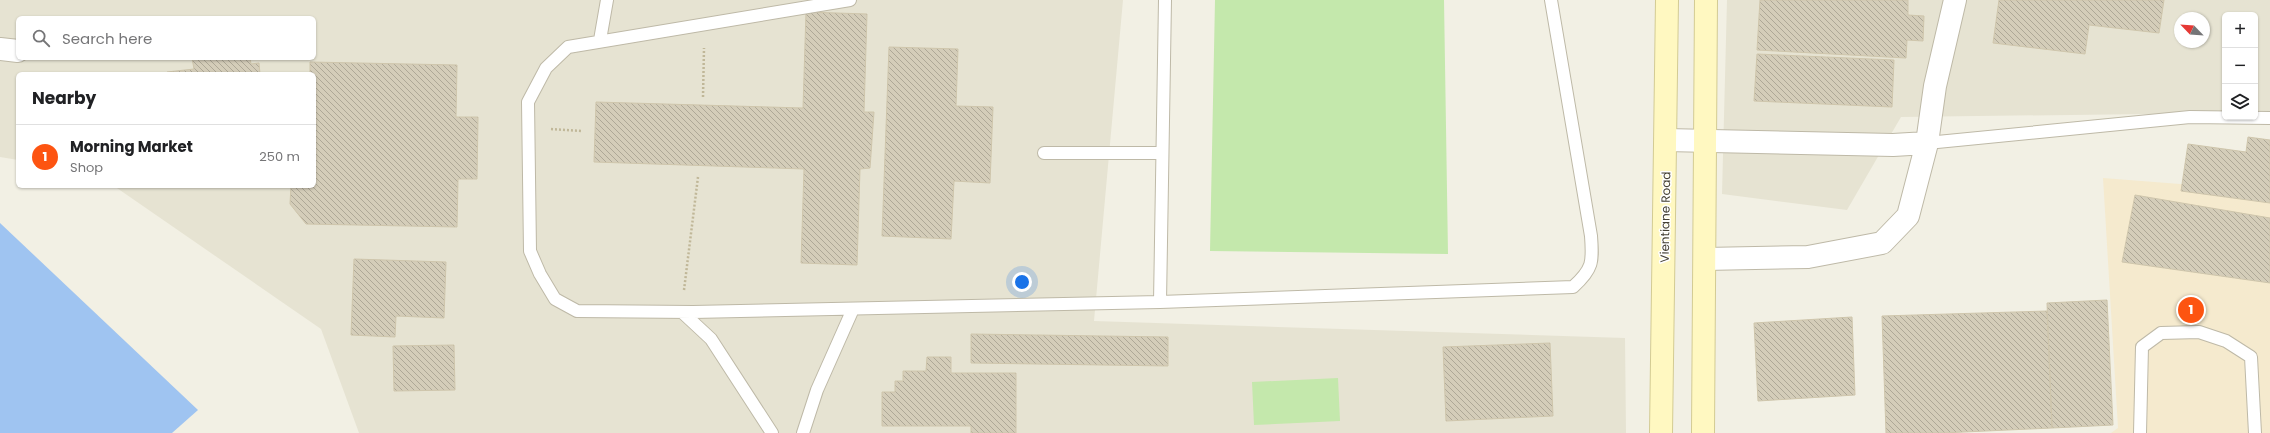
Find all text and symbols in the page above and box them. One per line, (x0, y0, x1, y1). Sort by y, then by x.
north arrow (2174, 12, 2210, 48)
map controls (2222, 12, 2258, 120)
button: + (2222, 12, 2258, 48)
search box (16, 16, 316, 60)
icon: search (30, 27, 52, 49)
text: Search here (62, 28, 152, 49)
button: − (2222, 48, 2258, 84)
button: layers (2222, 84, 2258, 120)
text: Nearby (32, 86, 96, 110)
text: Morning Market (70, 136, 193, 157)
text: 1 (43, 147, 47, 166)
text: 250 m (259, 147, 300, 166)
text: Shop (70, 158, 103, 177)
street label: Vientiane Road (1656, 171, 1674, 263)
your location (1012, 272, 1032, 292)
pin: 1 (2178, 295, 2204, 325)

